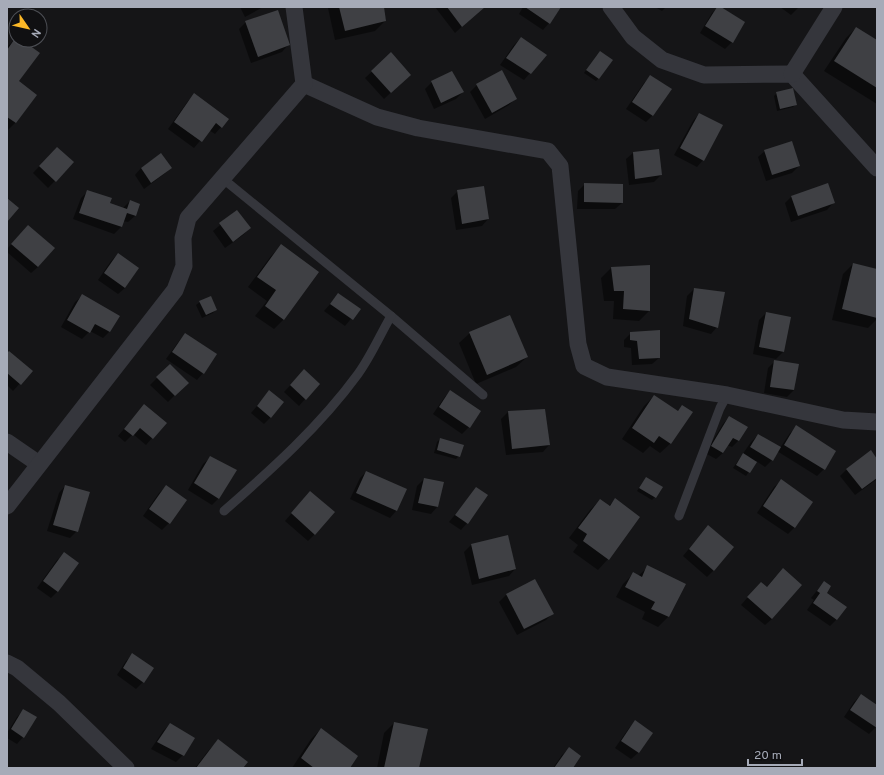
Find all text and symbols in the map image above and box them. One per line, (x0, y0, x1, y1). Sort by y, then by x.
north arrow (8, 8, 48, 48)
text: N (27, 26, 43, 40)
scale bar (748, 741, 802, 767)
text: 20 m (754, 748, 782, 764)

